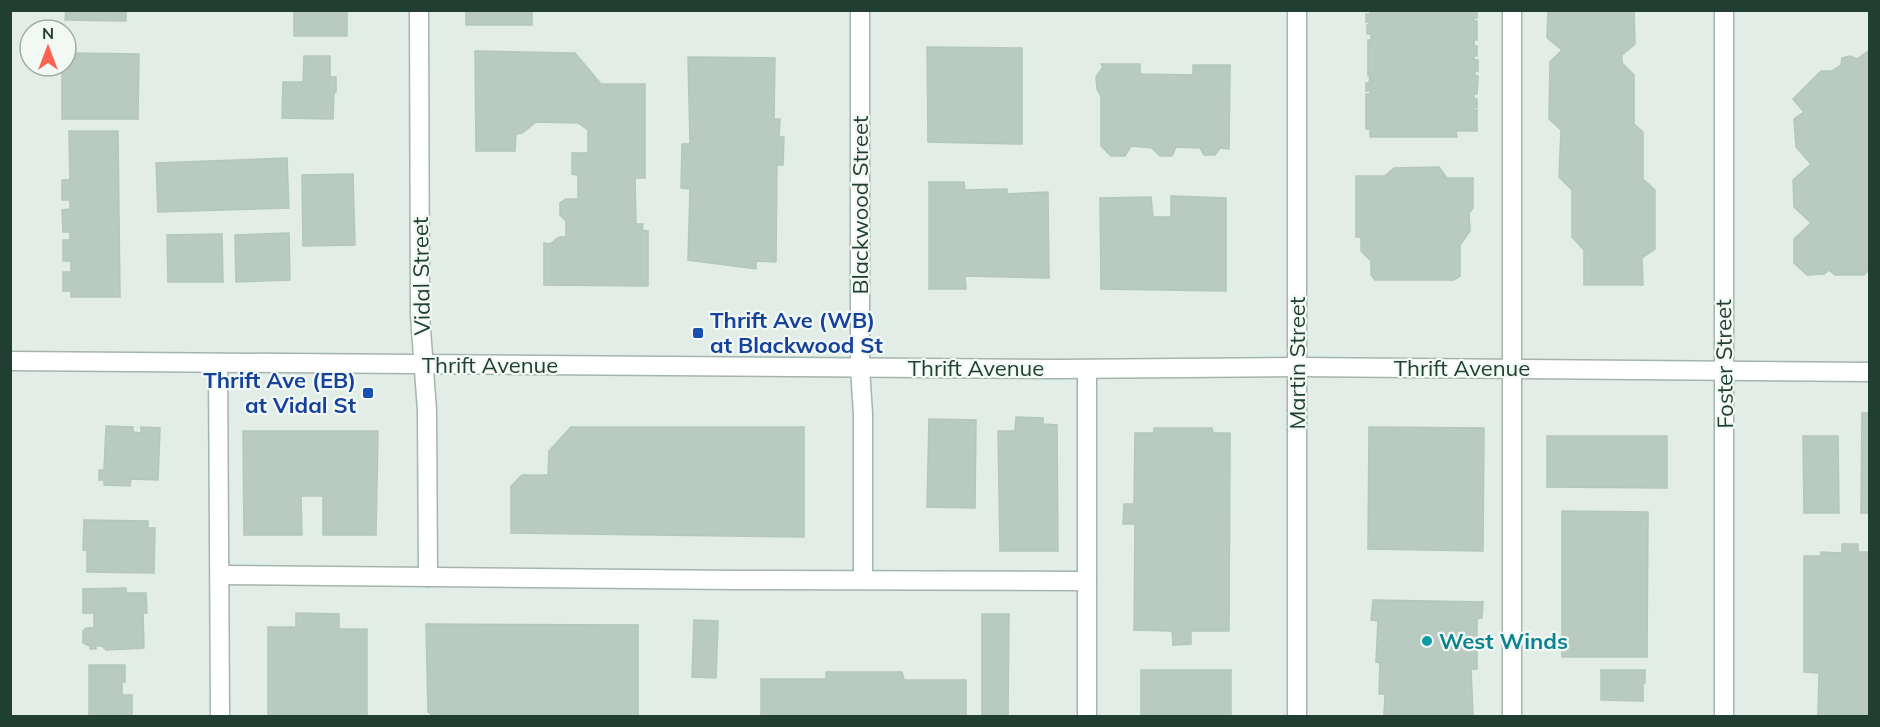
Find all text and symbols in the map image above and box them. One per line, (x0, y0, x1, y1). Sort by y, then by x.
north arrow (18, 18, 78, 78)
text: N (42, 23, 54, 43)
street label: Blackwood Street (846, 115, 874, 295)
street label: Vidal Street (406, 216, 436, 336)
street label: Martin Street (1283, 296, 1311, 430)
street label: Foster Street (1709, 299, 1739, 429)
place label: Thrift Ave (WB) at Blackwood St (710, 306, 883, 359)
marker: Thrift Ave (WB) at Blackwood St (691, 326, 705, 340)
street label: Thrift Avenue (422, 351, 558, 379)
street label: Thrift Avenue (908, 354, 1044, 382)
street label: Thrift Avenue (1394, 354, 1530, 382)
place label: Thrift Ave (EB) at Vidal St (203, 366, 356, 419)
marker: Thrift Ave (EB) at Vidal St (361, 386, 375, 400)
place label: West Winds (1439, 627, 1568, 655)
marker: West Winds (1420, 634, 1434, 648)

